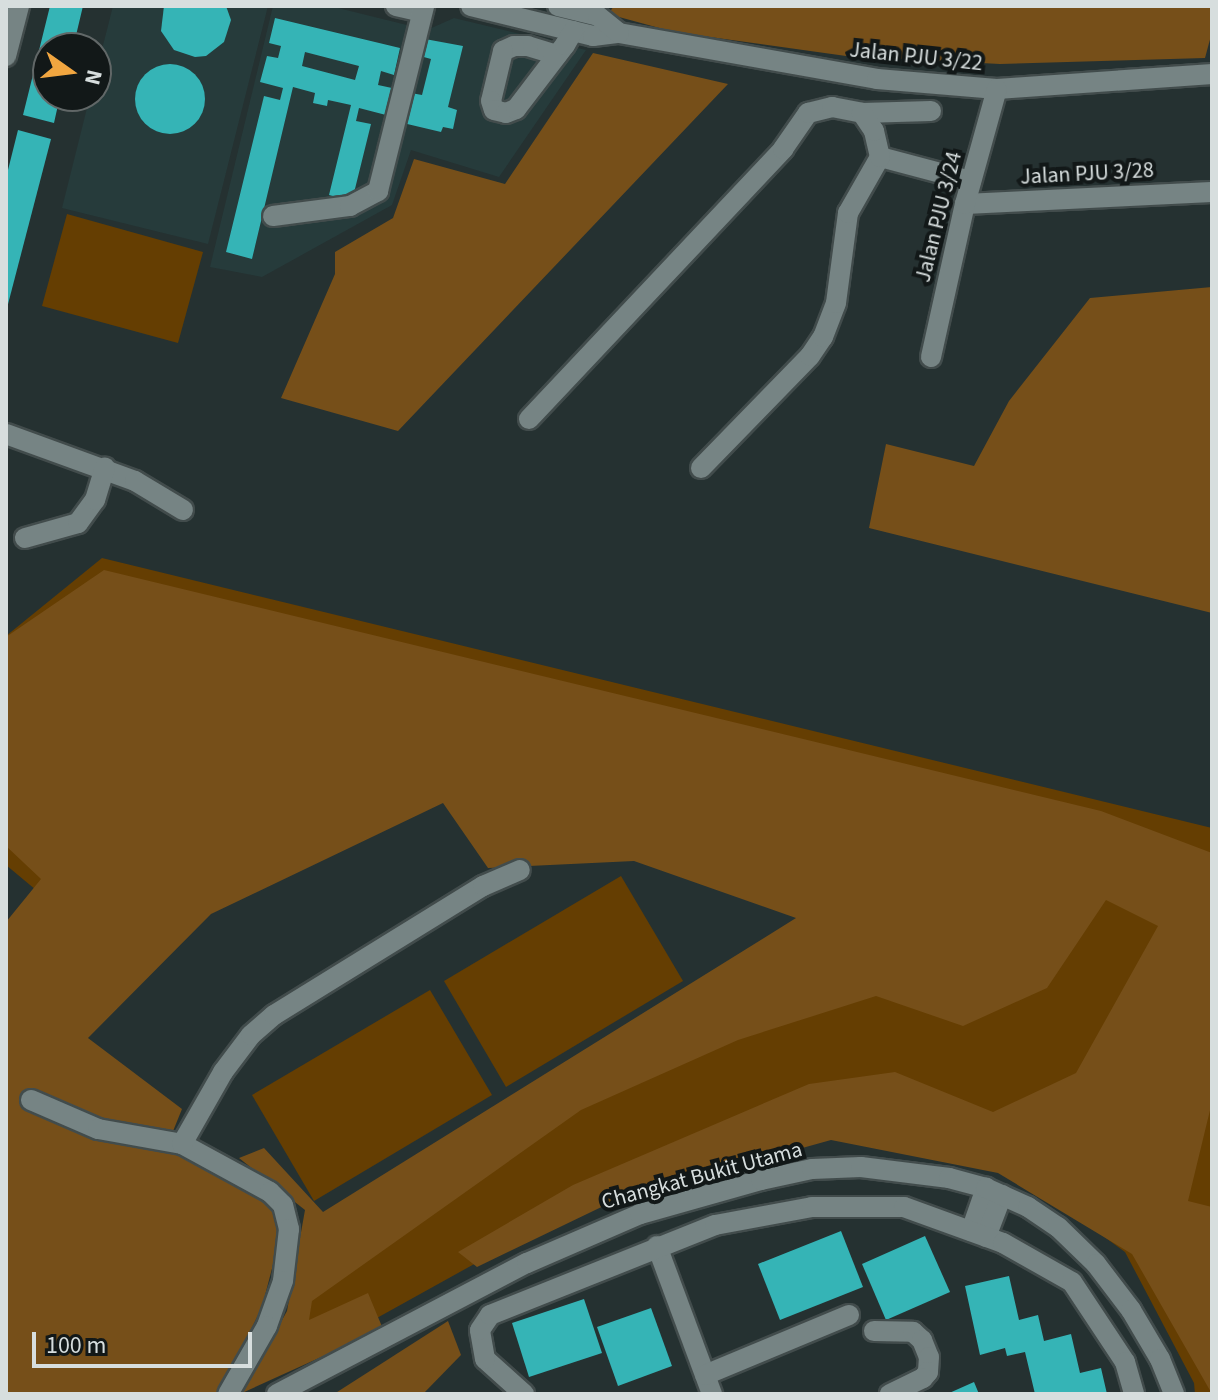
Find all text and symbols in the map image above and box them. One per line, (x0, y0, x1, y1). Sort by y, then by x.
north arrow (32, 32, 112, 112)
street label: Jalan PJU 3/22 (848, 37, 984, 77)
text: N (76, 66, 111, 88)
street label: Jalan PJU 3/24 (910, 149, 968, 285)
street label: Jalan PJU 3/28 (1020, 157, 1154, 191)
street label: Changkat Bukit Utama (599, 1137, 805, 1215)
scale bar (36, 1316, 256, 1366)
text: 100 m (46, 1328, 106, 1363)

